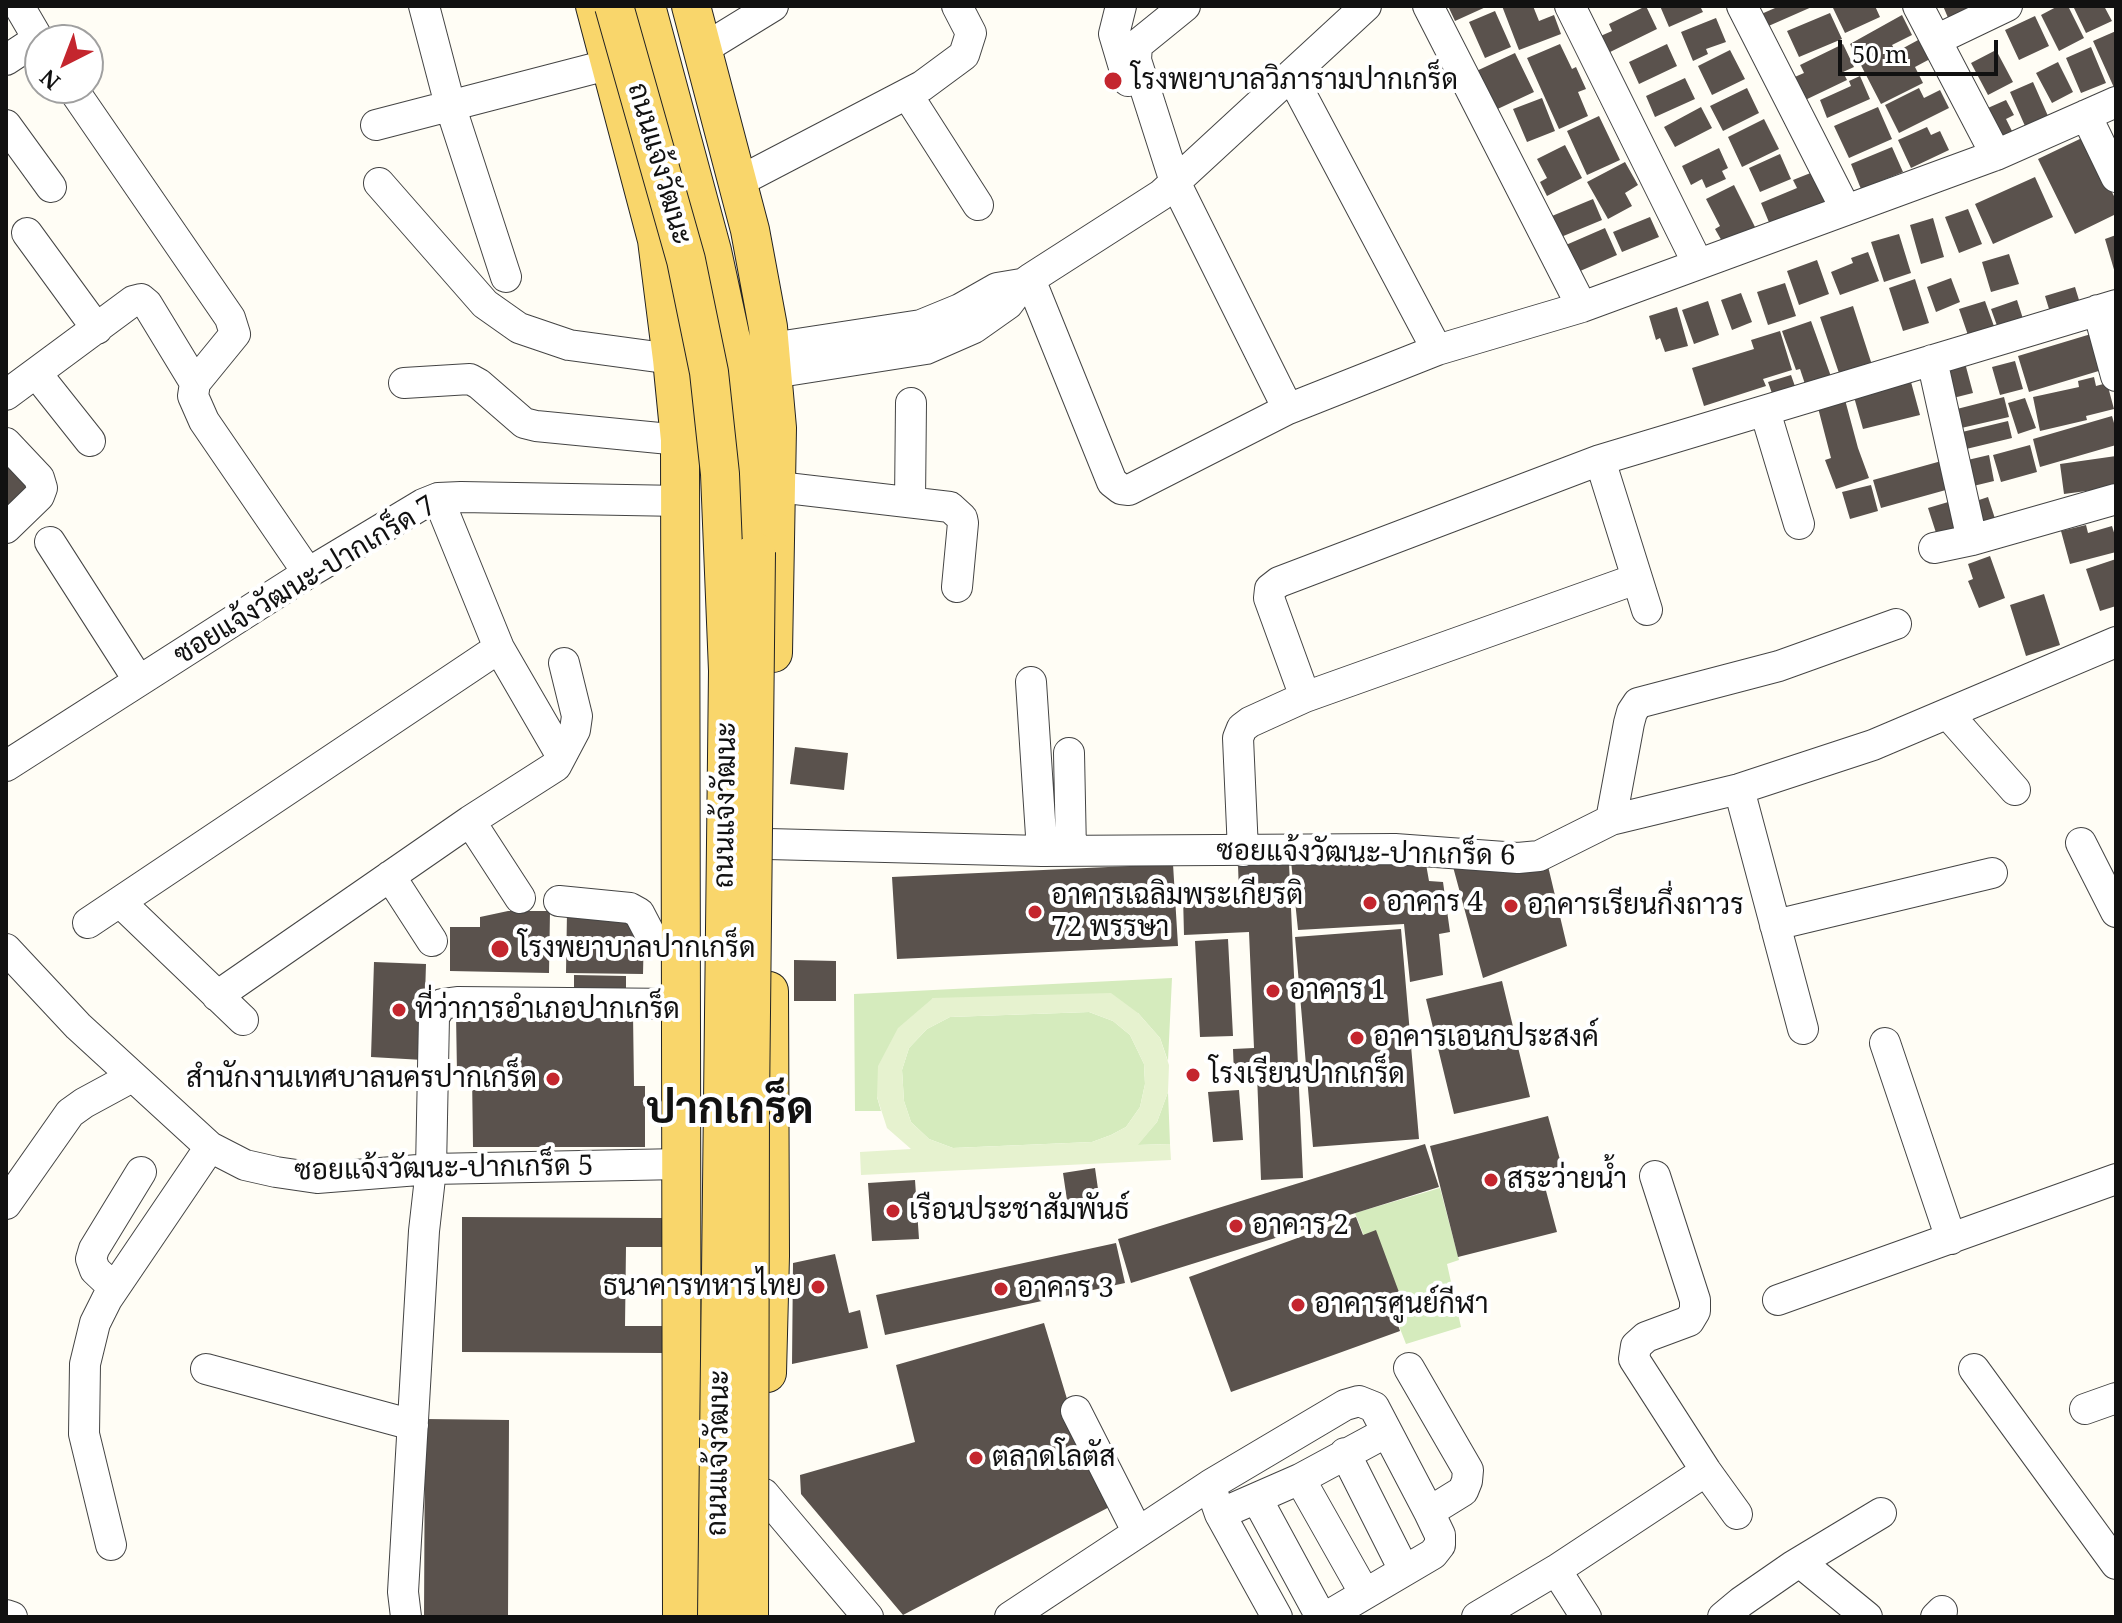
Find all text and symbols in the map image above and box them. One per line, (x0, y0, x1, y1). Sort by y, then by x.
north arrow (24, 24, 104, 104)
scale bar (1842, 24, 2002, 74)
text: 50 m (1852, 37, 1908, 70)
text: N (33, 63, 66, 97)
place label: โรงพยาบาลวิภารามปากเกร็ด (1131, 64, 1458, 98)
marker: โรงพยาบาลวิภารามปากเกร็ด (1102, 70, 1124, 92)
street label: ถนนแจ้งวัฒนะ (620, 79, 698, 249)
street label: ซอยแจ้งวัฒนะ-ปากเกร็ด 7 (168, 490, 442, 672)
street label: ถนนแจ้งวัฒนะ (708, 721, 744, 889)
street label: ซอยแจ้งวัฒนะ-ปากเกร็ด 6 (1216, 835, 1516, 873)
place label: อาคารเฉลิมพระเกียรติ 72 พรรษา (1051, 879, 1303, 945)
place label: อาคาร 4 (1386, 886, 1483, 920)
place label: อาคารเรียนกึ่งถาวร (1527, 889, 1744, 923)
marker: อาคาร 4 (1361, 894, 1379, 912)
marker: อาคารเรียนกึ่งถาวร (1502, 897, 1520, 915)
marker: อาคารเฉลิมพระเกียรติ 72 พรรษา (1026, 903, 1044, 921)
place label: โรงพยาบาลปากเกร็ด (518, 932, 755, 966)
marker: โรงพยาบาลปากเกร็ด (489, 938, 511, 960)
place label: อาคาร 1 (1289, 974, 1386, 1008)
marker: อาคาร 1 (1264, 982, 1282, 1000)
place label: ที่ว่าการอำเภอปากเกร็ด (415, 993, 680, 1027)
marker: ที่ว่าการอำเภอปากเกร็ด (390, 1001, 408, 1019)
place label: อาคารเอนกประสงค์ (1373, 1021, 1599, 1055)
marker: อาคารเอนกประสงค์ (1348, 1029, 1366, 1047)
place label: โรงเรียนปากเกร็ด (1209, 1058, 1405, 1092)
place label: สำนักงานเทศบาลนครปากเกร็ด (186, 1062, 537, 1096)
marker: โรงเรียนปากเกร็ด (1184, 1066, 1202, 1084)
marker: สำนักงานเทศบาลนครปากเกร็ด (544, 1070, 562, 1088)
district label: ปากเกร็ด (646, 1084, 814, 1136)
street label: ซอยแจ้งวัฒนะ-ปากเกร็ด 5 (294, 1150, 594, 1188)
place label: สระว่ายน้ำ (1507, 1163, 1627, 1197)
marker: สระว่ายน้ำ (1482, 1171, 1500, 1189)
place label: เรือนประชาสัมพันธ์ (909, 1194, 1129, 1228)
marker: เรือนประชาสัมพันธ์ (884, 1202, 902, 1220)
place label: อาคาร 2 (1252, 1209, 1349, 1243)
marker: อาคาร 2 (1227, 1217, 1245, 1235)
place label: ธนาคารทหารไทย (603, 1270, 802, 1304)
place label: อาคาร 3 (1017, 1272, 1114, 1306)
marker: ธนาคารทหารไทย (809, 1278, 827, 1296)
marker: อาคาร 3 (992, 1280, 1010, 1298)
place label: อาคารศูนย์กีฬา (1314, 1288, 1489, 1322)
marker: อาคารศูนย์กีฬา (1289, 1296, 1307, 1314)
street label: ถนนแจ้งวัฒนะ (701, 1369, 737, 1537)
place label: ตลาดโลตัส (992, 1441, 1115, 1475)
marker: ตลาดโลตัส (967, 1449, 985, 1467)

